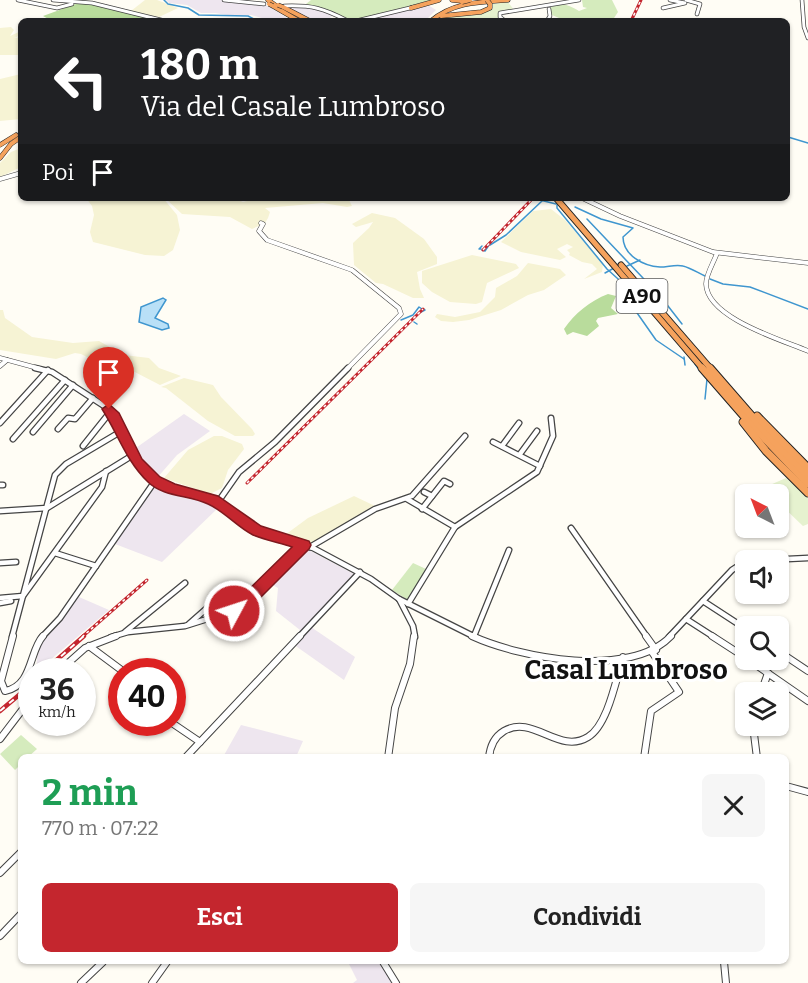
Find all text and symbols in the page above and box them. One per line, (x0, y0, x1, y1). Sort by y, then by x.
text: 180 m (141, 40, 259, 90)
icon: left (42, 42, 120, 120)
text: Via del Casale Lumbroso (141, 91, 445, 123)
icon: arrive (86, 156, 119, 189)
text: Poi (42, 159, 74, 186)
road number: A90 (616, 279, 668, 313)
pin (83, 347, 134, 409)
icon: arrive (92, 356, 125, 389)
north arrow (735, 484, 789, 538)
map controls (735, 484, 789, 736)
button: sound (735, 550, 789, 604)
position arrow (202, 579, 266, 643)
button: search (735, 616, 789, 670)
district label: Casal Lumbroso (524, 654, 728, 686)
speed limit sign: 40 (108, 658, 186, 736)
text: 36 (39, 672, 75, 708)
button: layers (735, 682, 789, 736)
text: km/h (38, 703, 76, 721)
text: 2 min (42, 771, 138, 815)
button: close (702, 774, 765, 837)
text: 770 m · 07:22 (42, 816, 159, 840)
button: Esci (42, 883, 398, 952)
button: Condividi (410, 883, 765, 952)

